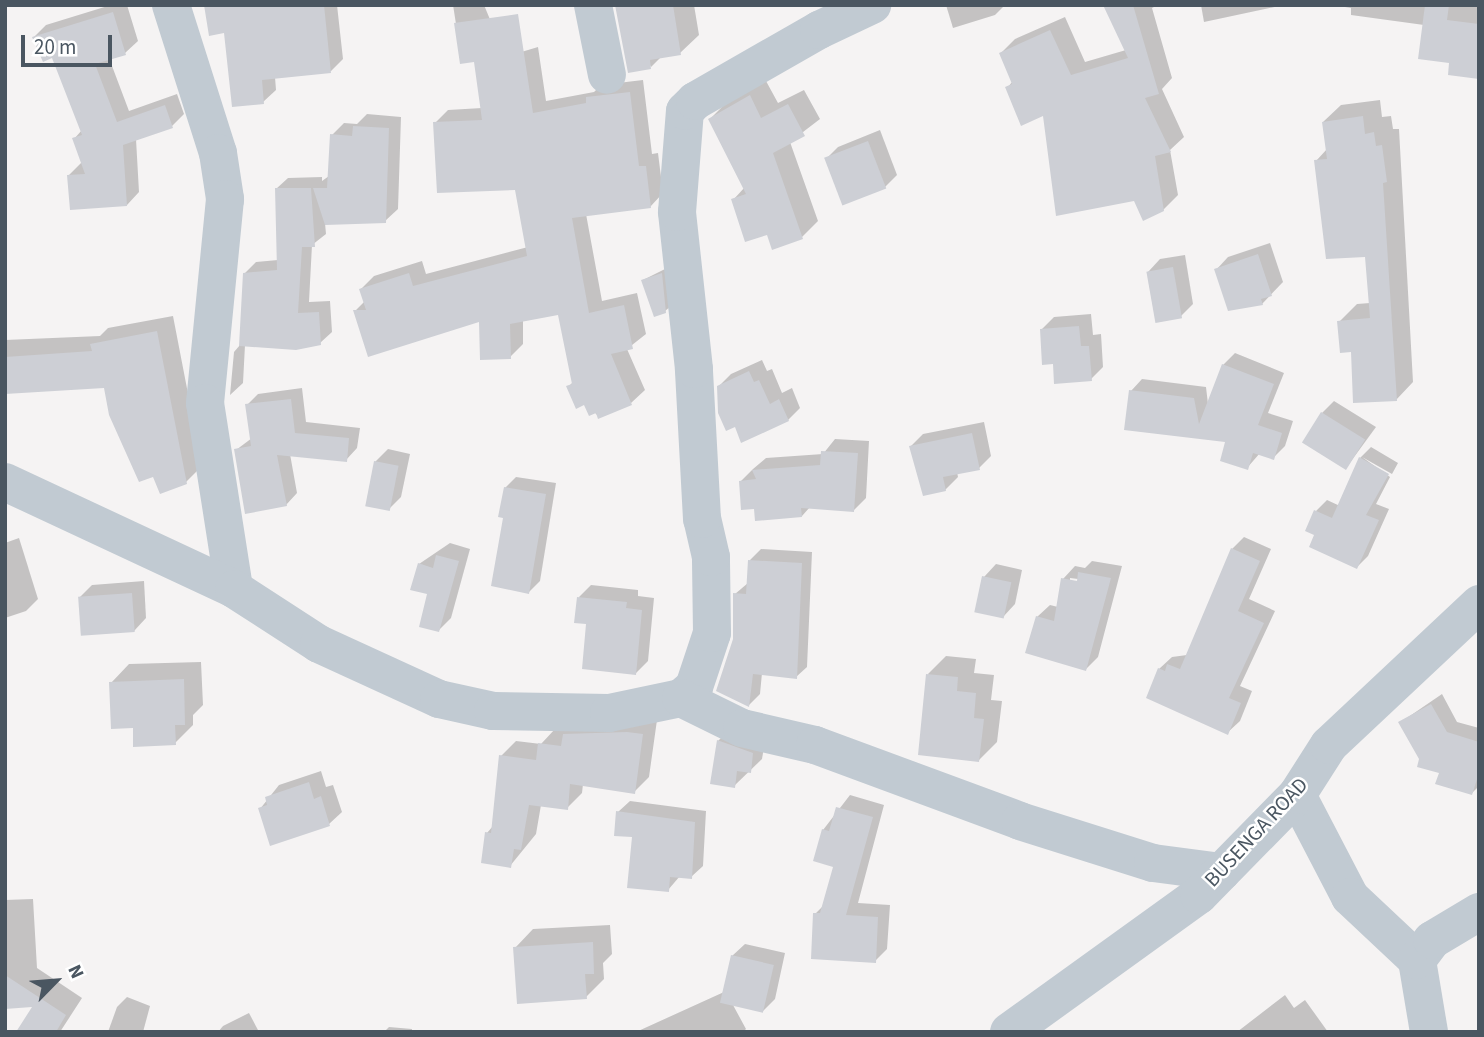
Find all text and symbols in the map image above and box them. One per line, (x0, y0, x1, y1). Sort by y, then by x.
scale bar (24, 21, 116, 65)
text: 20 m (34, 32, 76, 62)
street label: BUSENGA ROAD (1199, 772, 1313, 892)
north arrow (21, 946, 91, 1016)
text: N (61, 960, 90, 983)

